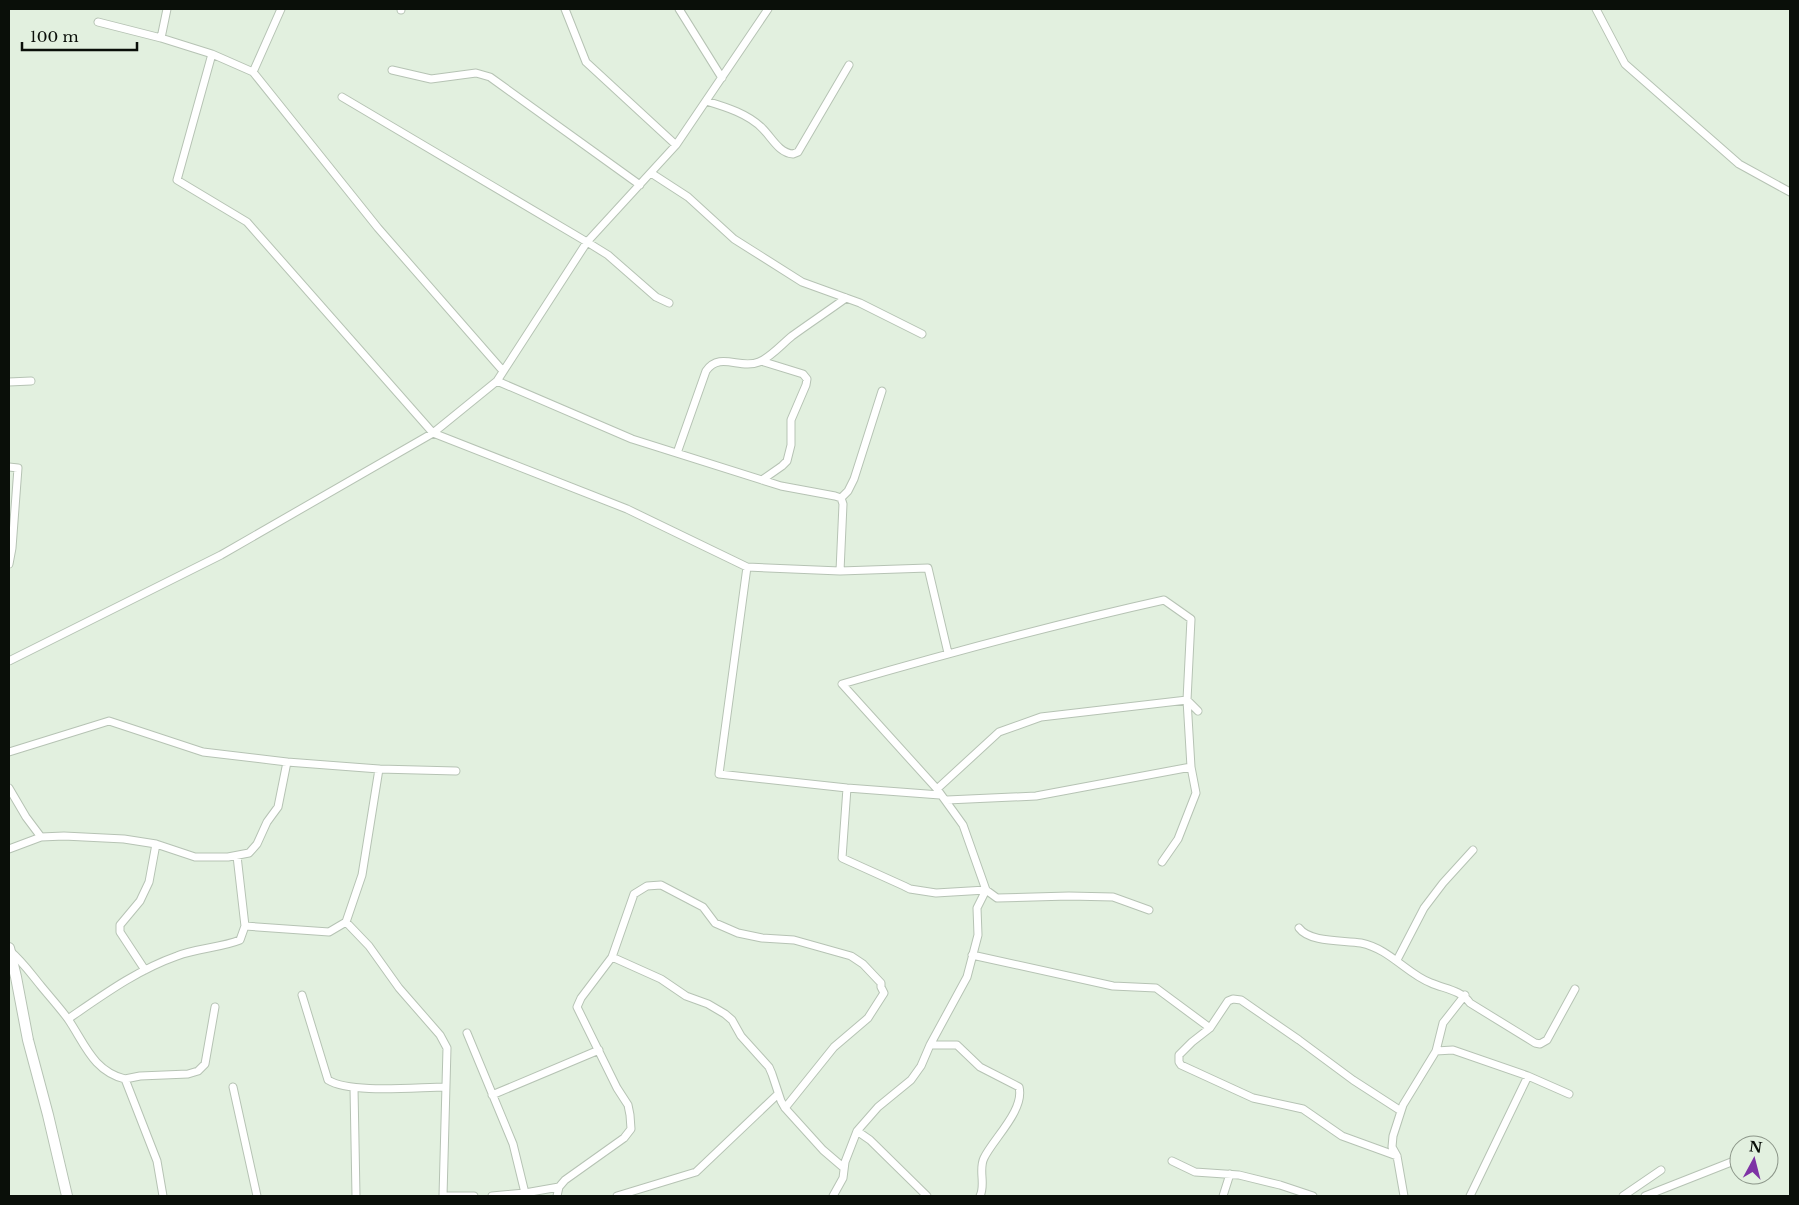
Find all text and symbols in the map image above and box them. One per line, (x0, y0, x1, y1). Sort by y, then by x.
scale bar (22, 20, 138, 52)
text: 100 m (30, 27, 79, 46)
north arrow (1729, 1135, 1779, 1185)
text: N (1748, 1137, 1763, 1157)

